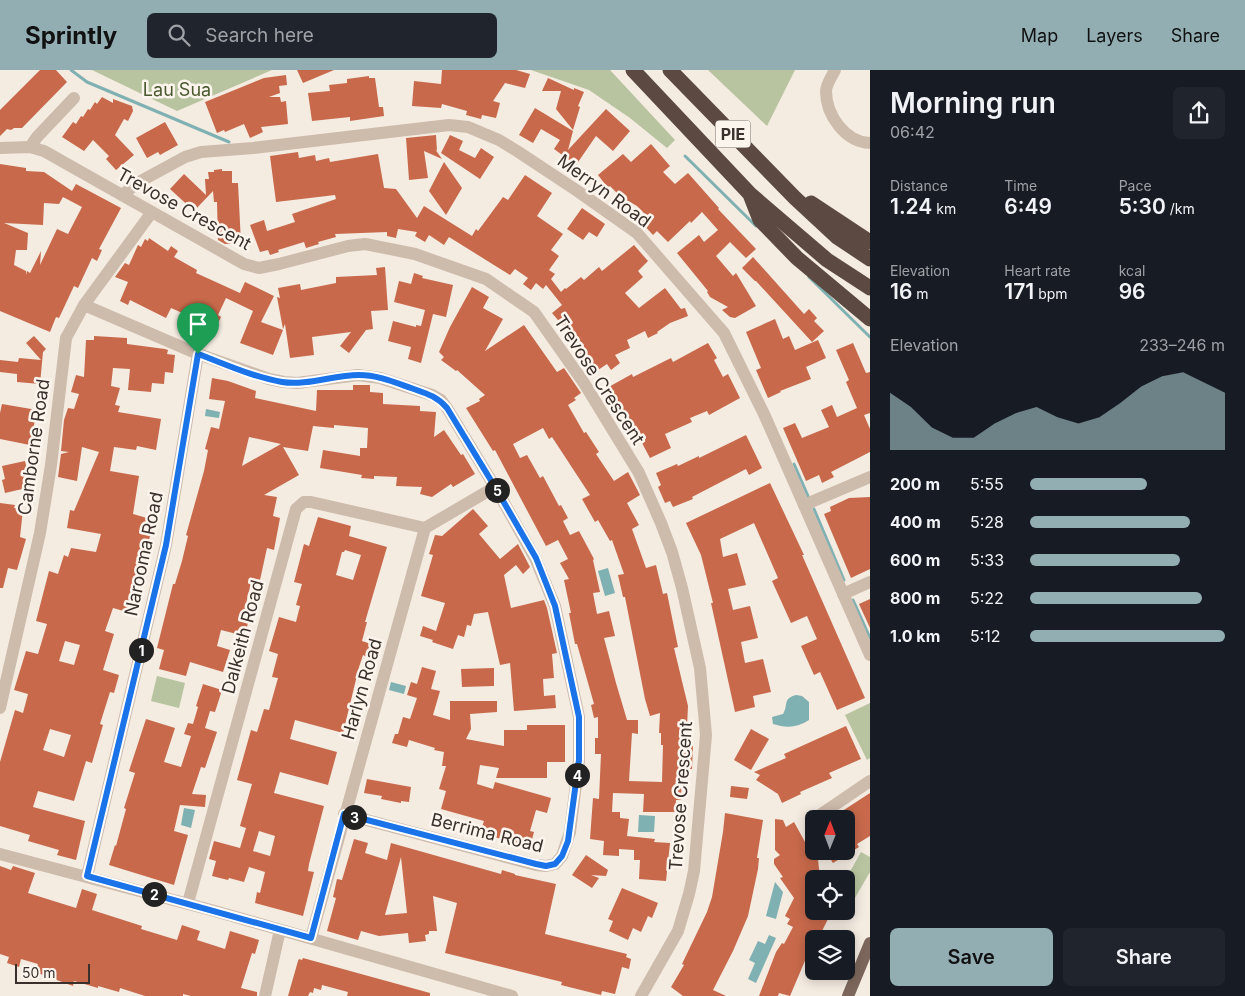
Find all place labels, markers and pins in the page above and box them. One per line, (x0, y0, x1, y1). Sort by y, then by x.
pin (177, 303, 219, 354)
pin: 5 (484, 478, 510, 502)
pin: 1 (128, 638, 154, 662)
pin: 4 (564, 762, 590, 788)
pin: 3 (342, 804, 366, 830)
pin: 2 (142, 882, 166, 906)

